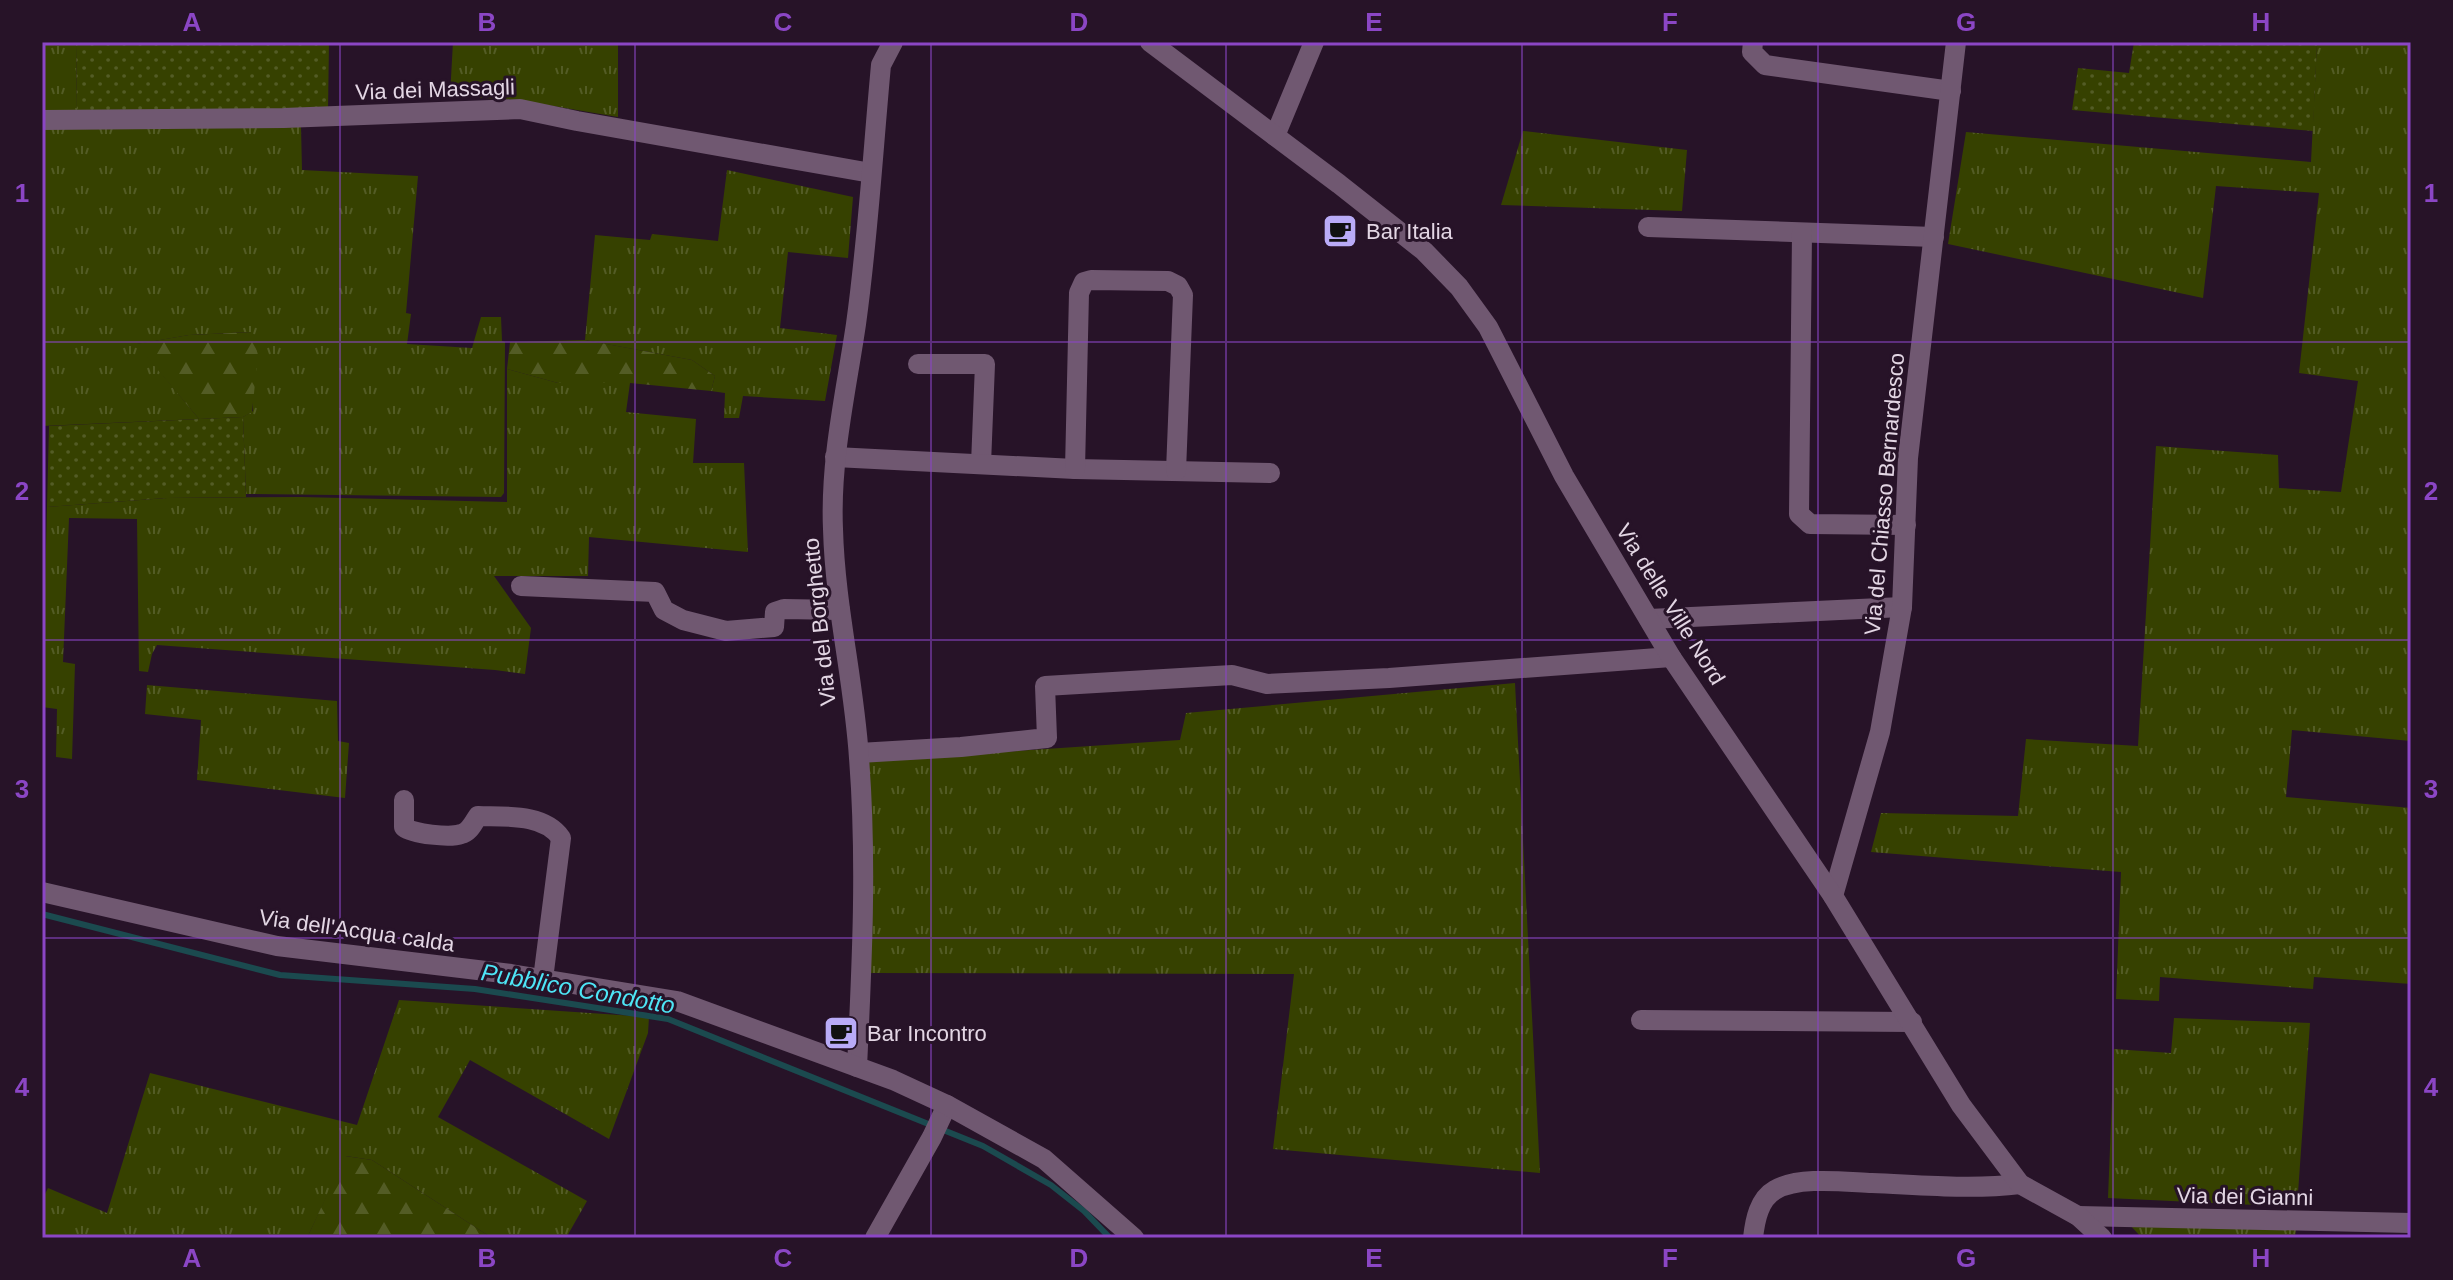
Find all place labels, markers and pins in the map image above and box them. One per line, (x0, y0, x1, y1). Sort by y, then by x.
cafe icon: Bar Italia (1321, 212, 1359, 250)
place label: Bar Italia (1366, 219, 1454, 244)
cafe icon: Bar Incontro (822, 1014, 860, 1052)
place label: Bar Incontro (867, 1021, 987, 1046)

